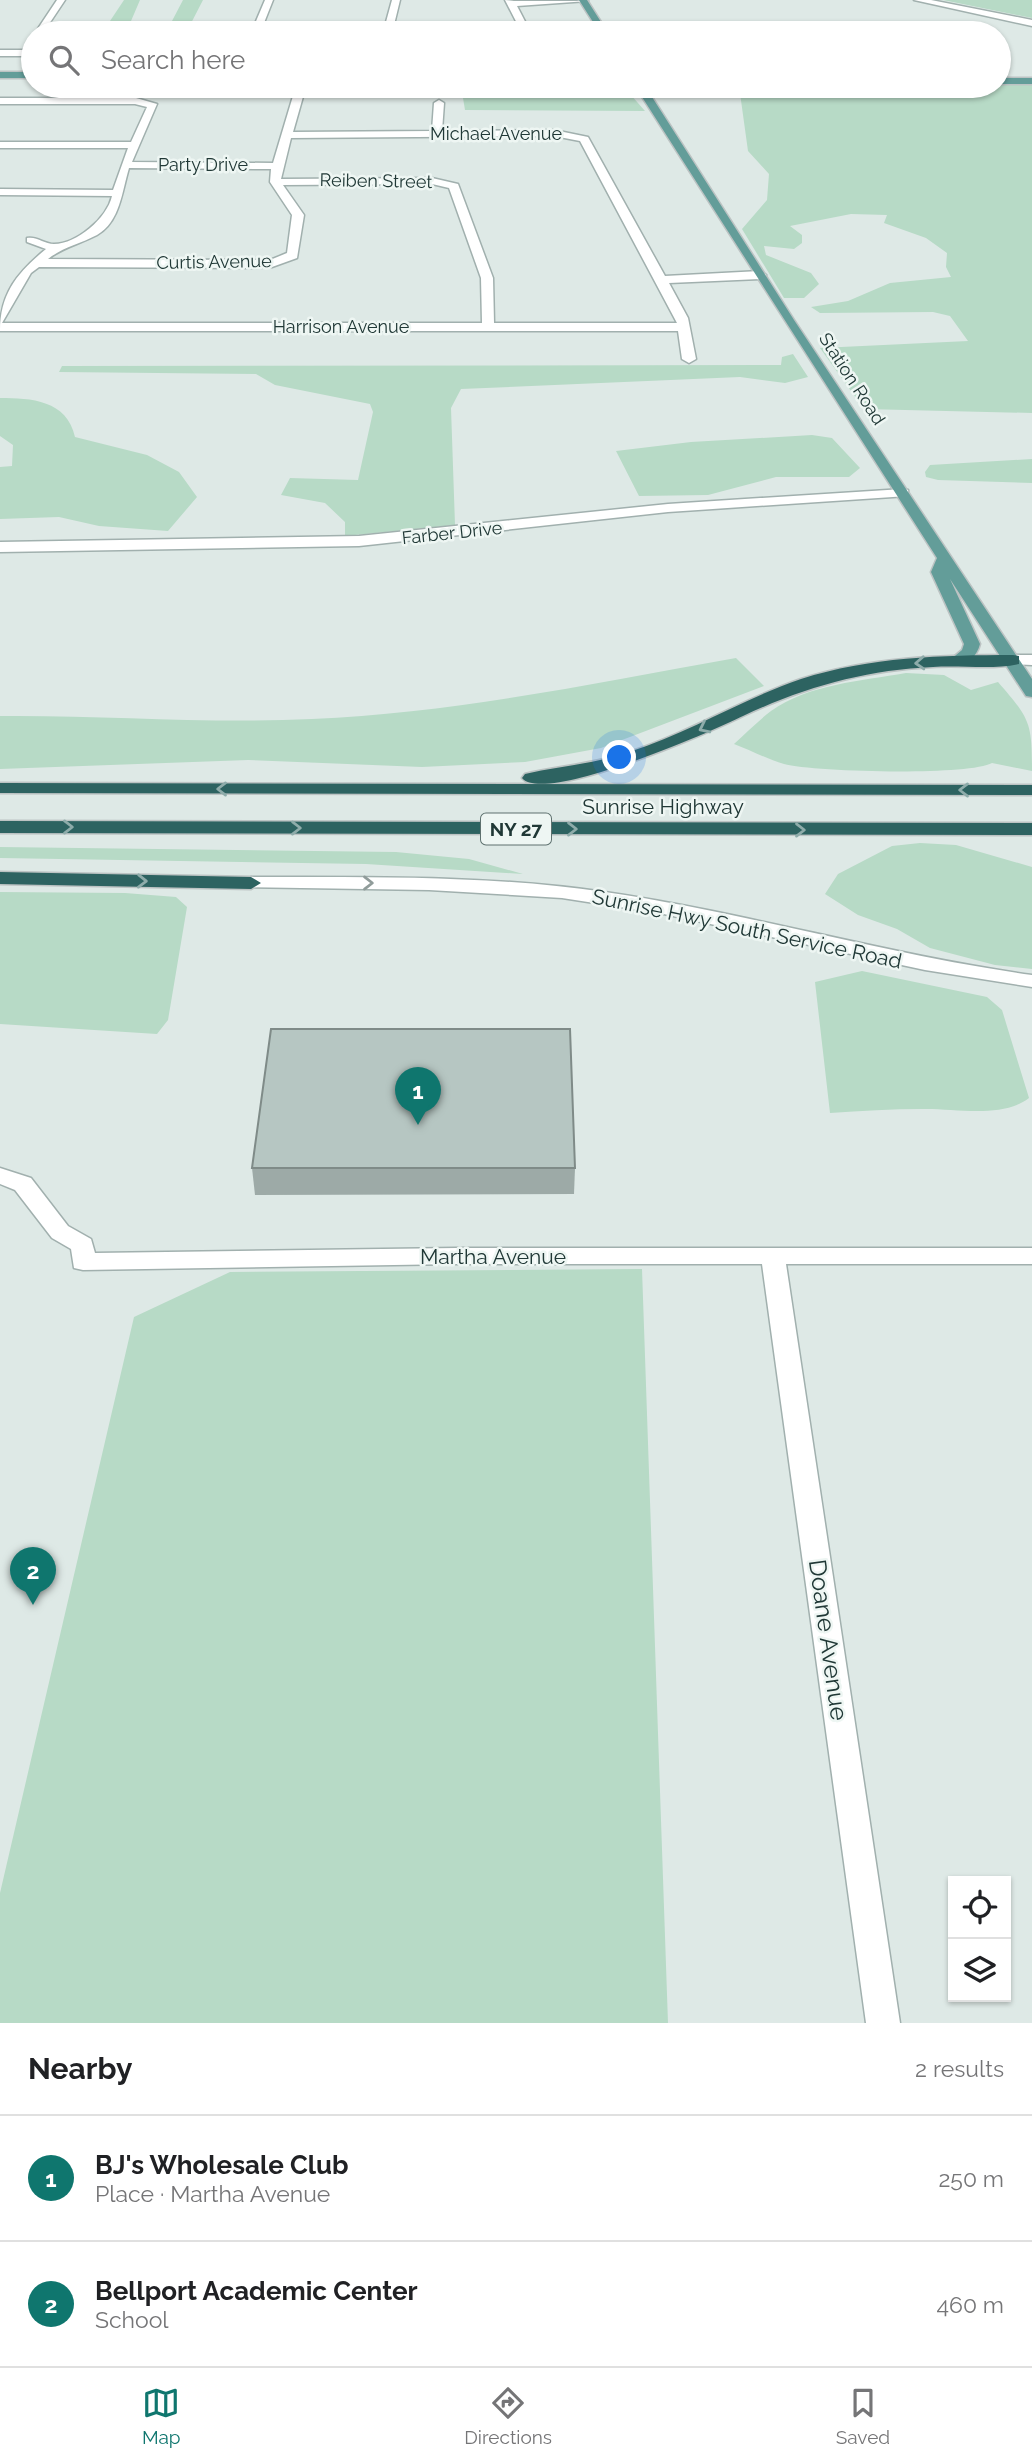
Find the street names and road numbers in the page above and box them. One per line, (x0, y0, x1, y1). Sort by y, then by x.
street label: Michael Avenue (430, 123, 562, 144)
street label: Party Drive (158, 154, 248, 175)
street label: Reiben Street (320, 169, 432, 192)
street label: Curtis Avenue (156, 250, 272, 273)
street label: Harrison Avenue (273, 316, 410, 337)
street label: Station Road (815, 329, 890, 429)
street label: Farber Drive (401, 517, 504, 548)
street label: Sunrise Highway (582, 794, 744, 819)
road number: NY 27 (481, 814, 551, 844)
street label: Sunrise Hwy South Service Road (590, 883, 904, 974)
street label: Martha Avenue (420, 1244, 566, 1269)
street label: Doane Avenue (803, 1558, 854, 1722)

